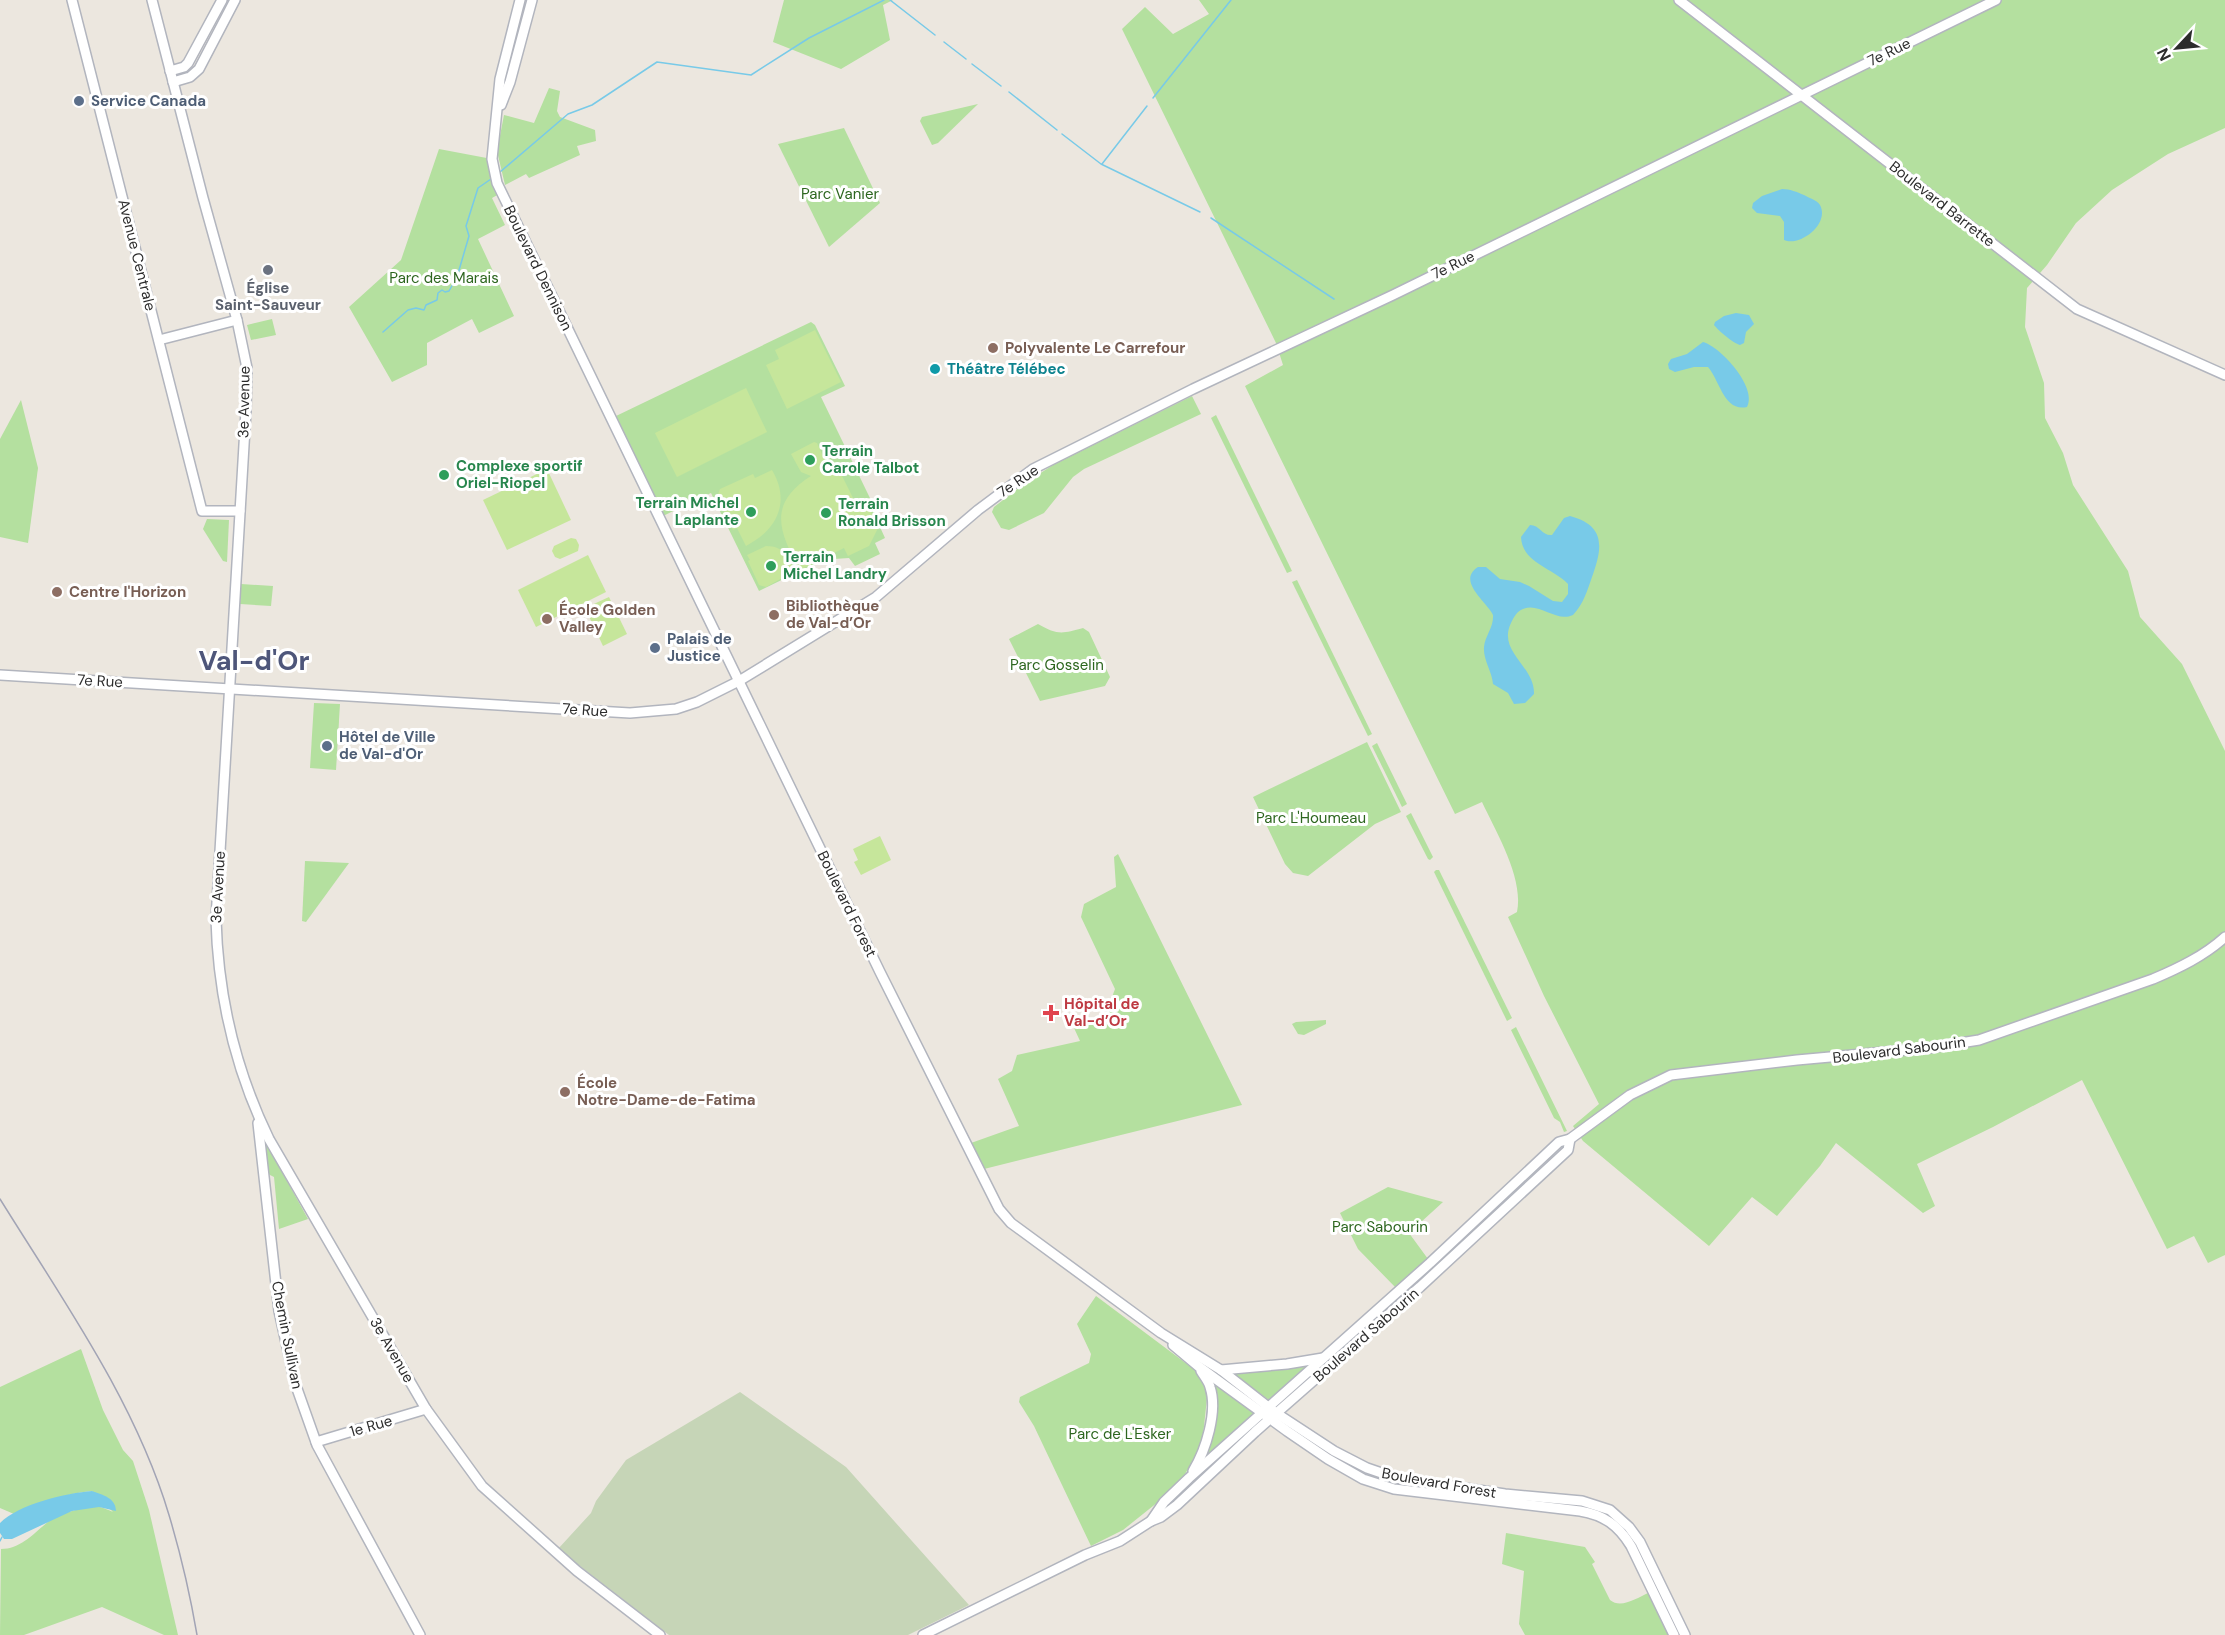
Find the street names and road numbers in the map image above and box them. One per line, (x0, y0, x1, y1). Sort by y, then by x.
street label: 7e Rue (1864, 33, 1914, 71)
street label: Boulevard Barrette (1885, 156, 1999, 252)
street label: Avenue Centrale (113, 197, 161, 313)
street label: Boulevard Dennison (499, 202, 577, 334)
street label: 7e Rue (1428, 246, 1478, 284)
street label: 3e Avenue (233, 366, 255, 438)
street label: 7e Rue (993, 460, 1043, 502)
street label: 7e Rue (77, 670, 123, 692)
street label: 7e Rue (562, 698, 608, 722)
street label: Boulevard Forest (813, 848, 881, 961)
street label: 3e Avenue (206, 850, 230, 924)
street label: Boulevard Sabourin (1831, 1032, 1967, 1068)
street label: Chemin Sullivan (267, 1279, 307, 1391)
street label: Boulevard Sabourin (1309, 1284, 1423, 1386)
street label: 3e Avenue (365, 1314, 419, 1386)
street label: 1e Rue (347, 1410, 395, 1442)
street label: Boulevard Forest (1380, 1463, 1498, 1503)

